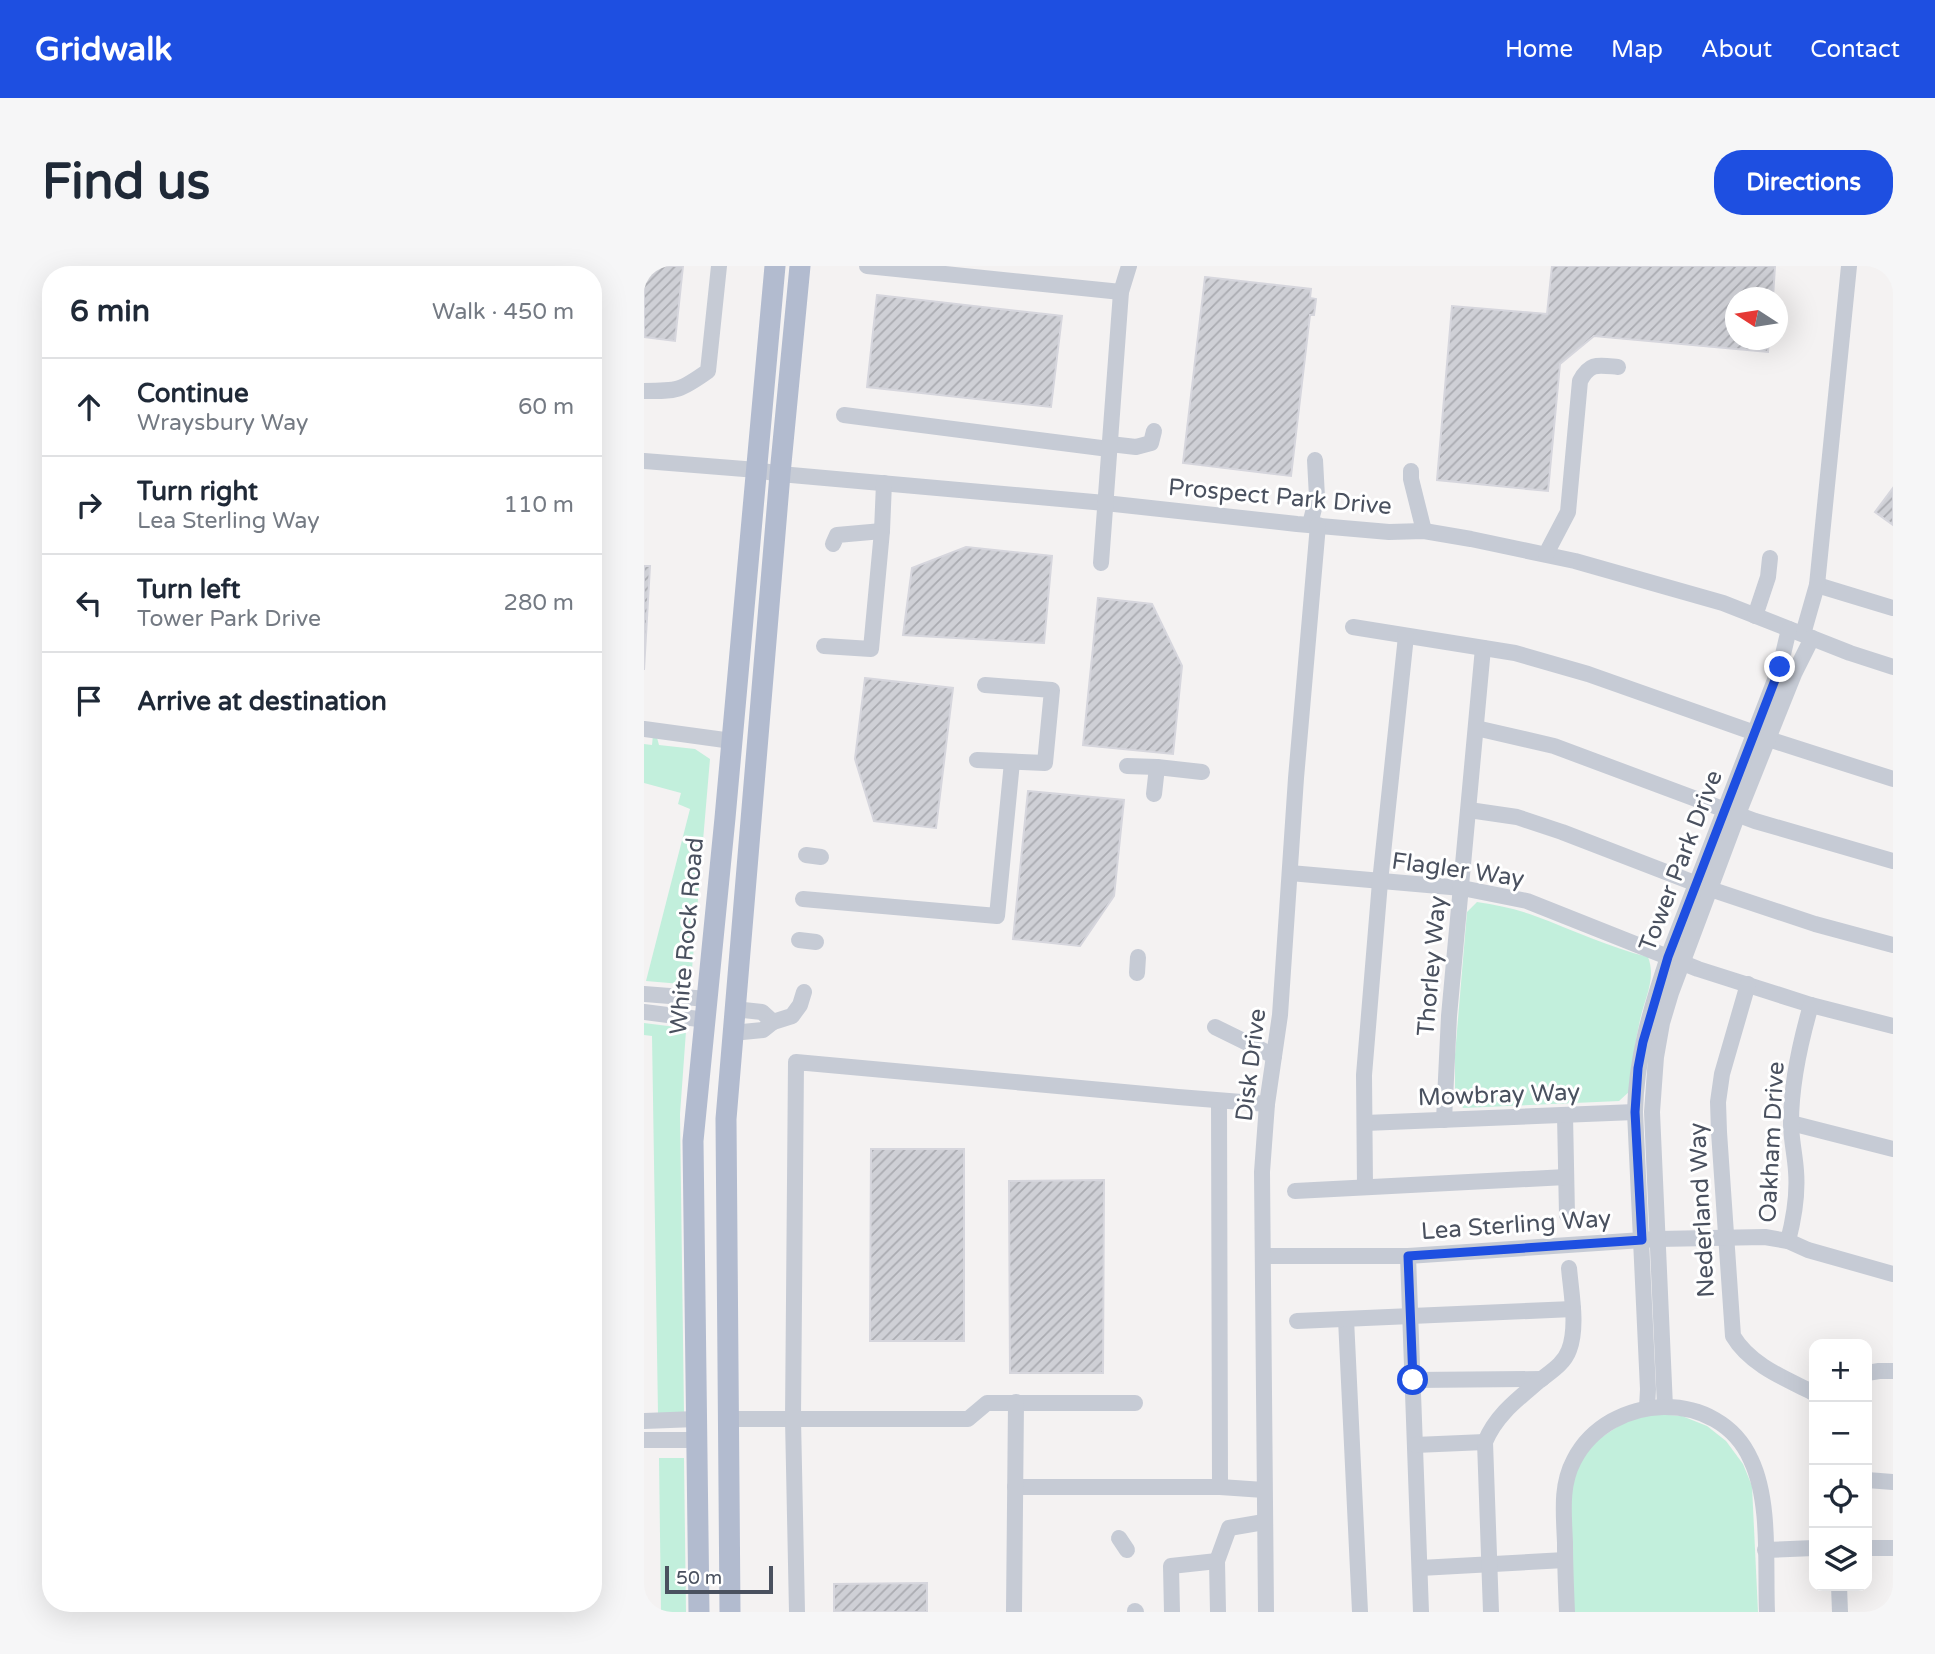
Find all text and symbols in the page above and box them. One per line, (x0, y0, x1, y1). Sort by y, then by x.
text: Gridwalk (35, 30, 172, 69)
text: Home (1505, 35, 1573, 64)
text: Map (1611, 35, 1663, 64)
text: About (1701, 35, 1772, 64)
text: Contact (1810, 35, 1900, 64)
button: Directions (1714, 150, 1893, 215)
text: Find us (42, 153, 210, 212)
north arrow (1725, 287, 1788, 350)
text: 6 min (70, 293, 150, 330)
text: Walk · 450 m (432, 298, 574, 326)
text: Continue (137, 378, 249, 409)
icon: ahead (70, 388, 108, 426)
text: 60 m (518, 393, 574, 421)
text: Wraysbury Way (137, 409, 308, 437)
street label: Prospect Park Drive (1167, 473, 1393, 521)
text: Turn right (137, 476, 258, 507)
icon: right (70, 486, 108, 524)
text: 110 m (504, 491, 574, 519)
text: Lea Sterling Way (137, 507, 320, 535)
text: Turn left (137, 574, 240, 605)
icon: left (70, 584, 108, 622)
text: 280 m (504, 589, 574, 617)
text: Tower Park Drive (137, 605, 321, 633)
route end (1764, 651, 1795, 682)
icon: arrive (70, 682, 108, 720)
text: Arrive at destination (137, 686, 387, 717)
street label: Tower Park Drive (1633, 766, 1729, 956)
street label: White Rock Road (664, 836, 710, 1036)
street label: Flagler Way (1390, 846, 1526, 894)
street label: Thorley Way (1411, 894, 1453, 1037)
street label: Disk Drive (1230, 1007, 1272, 1123)
street label: Oakham Drive (1753, 1061, 1791, 1223)
street label: Mowbray Way (1417, 1078, 1581, 1112)
street label: Nederland Way (1683, 1122, 1721, 1298)
street label: Lea Sterling Way (1420, 1204, 1612, 1246)
map controls (1809, 1339, 1872, 1591)
button: + (1809, 1339, 1872, 1402)
route start (1397, 1364, 1428, 1395)
button: − (1809, 1402, 1872, 1465)
button: locate (1809, 1465, 1872, 1528)
button: layers (1809, 1528, 1872, 1591)
scale bar (665, 1563, 774, 1595)
text: 50 m (676, 1567, 722, 1589)

